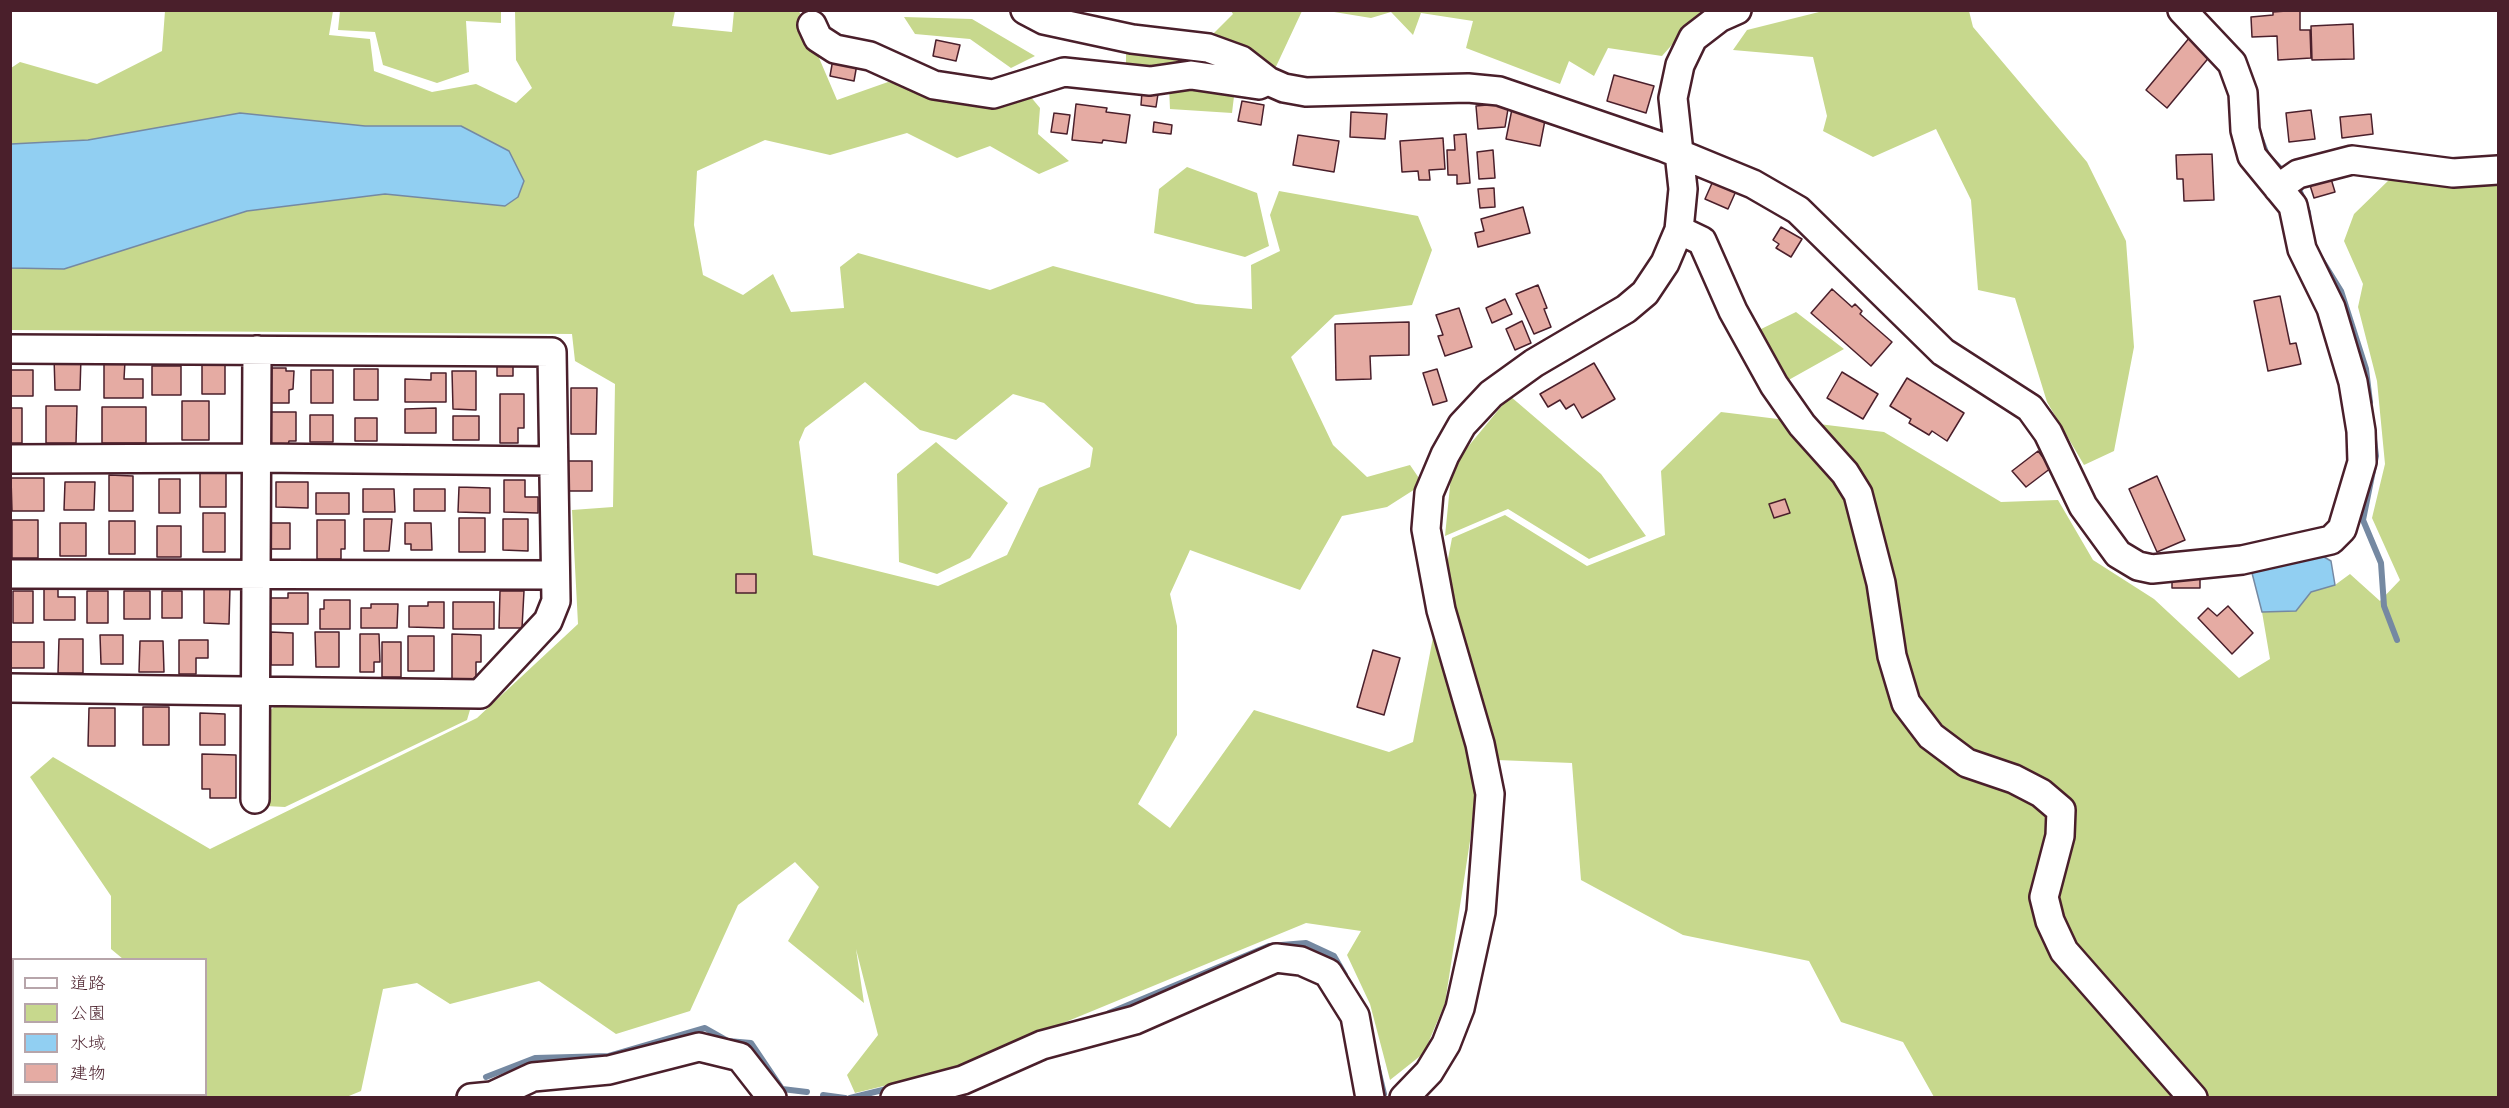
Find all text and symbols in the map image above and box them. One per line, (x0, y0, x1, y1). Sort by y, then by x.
legend (12, 958, 207, 1096)
text: 道路 (70, 972, 106, 998)
text: 公園 (70, 1002, 106, 1028)
text: 水域 (70, 1032, 106, 1058)
text: 建物 (70, 1062, 106, 1088)

